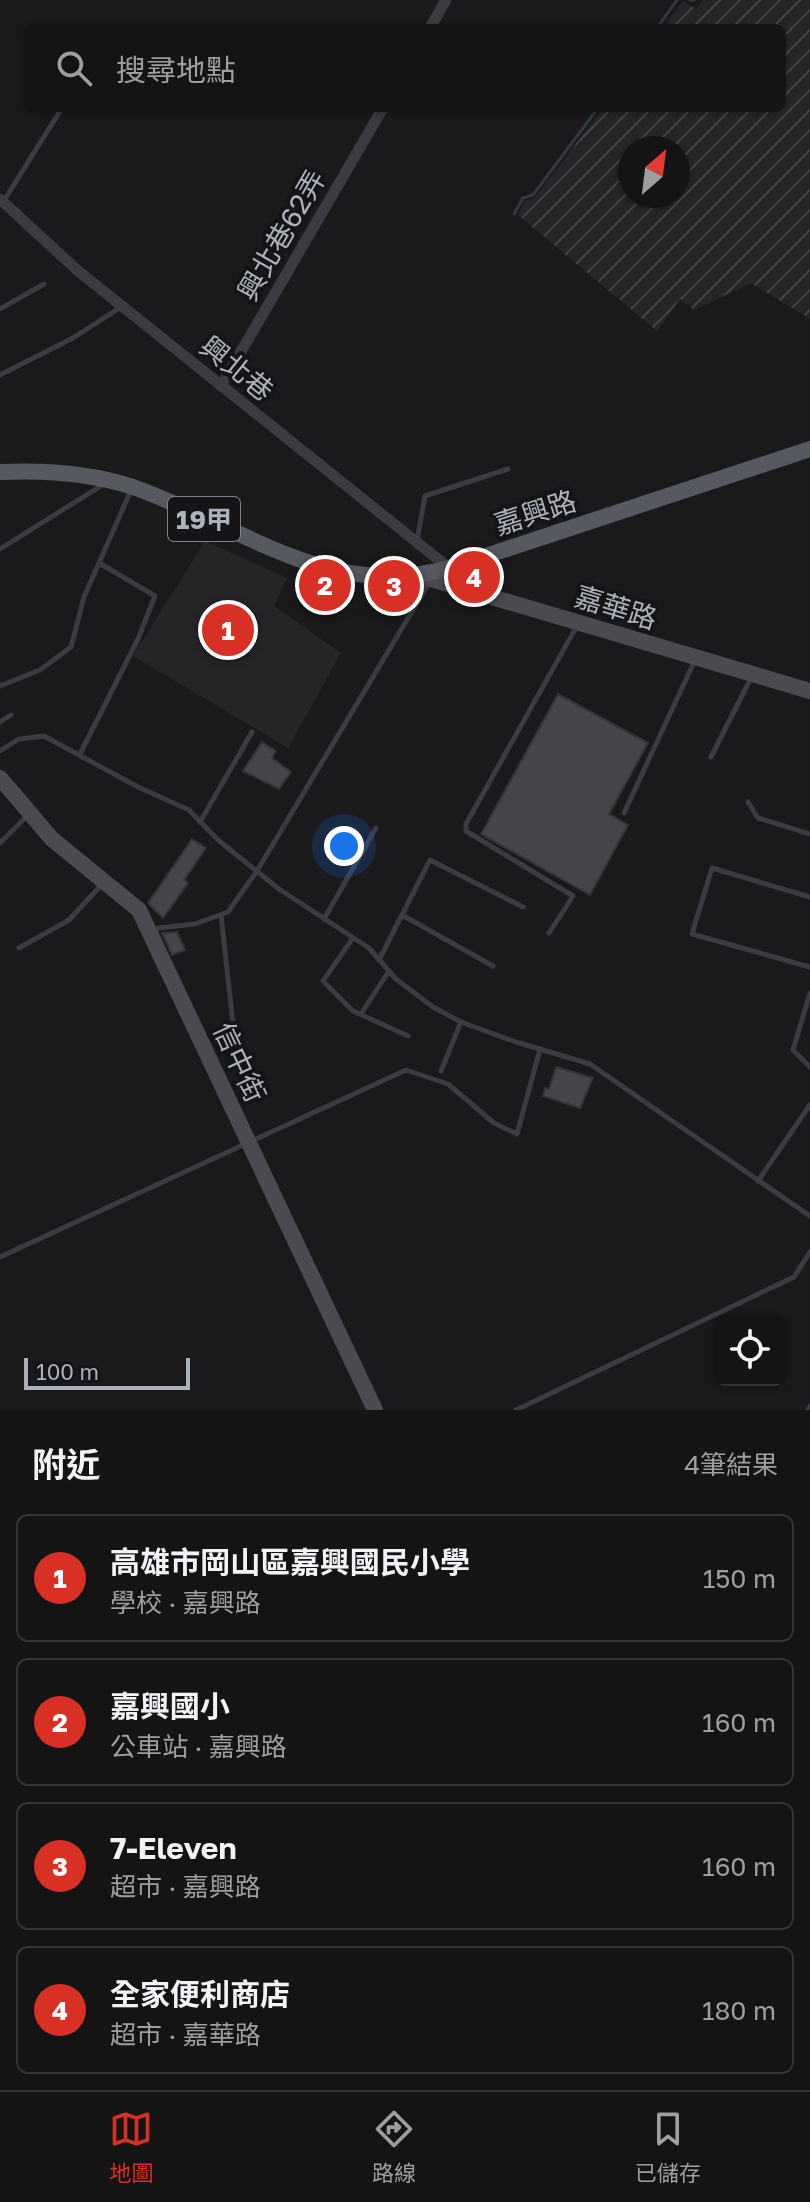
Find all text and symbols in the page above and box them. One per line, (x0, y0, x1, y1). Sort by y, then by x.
search box (24, 24, 786, 112)
icon: search (52, 46, 96, 90)
text: 搜尋地點 (116, 52, 236, 88)
north arrow (618, 136, 690, 208)
street label: 興北巷62弄 (230, 164, 332, 306)
street label: 興北巷 (194, 329, 280, 407)
street label: 嘉興路 (490, 483, 580, 541)
road number: 19甲 (168, 497, 240, 541)
pin: 4 (448, 547, 500, 607)
pin: 2 (299, 555, 351, 615)
pin: 3 (368, 556, 420, 616)
street label: 嘉華路 (571, 579, 661, 635)
pin: 1 (202, 600, 254, 660)
your location (324, 826, 364, 866)
street label: 信中街 (207, 1017, 273, 1107)
map controls (714, 1314, 786, 1386)
button: locate (714, 1314, 786, 1386)
scale bar (24, 1354, 190, 1390)
text: 100 m (36, 1358, 99, 1385)
text: 附近 (32, 1444, 100, 1484)
text: 4筆結果 (684, 1449, 778, 1480)
text: 高雄市岡山區嘉興國民小學 (110, 1544, 470, 1580)
text: 1 (53, 1563, 67, 1594)
text: 150 m (703, 1563, 776, 1594)
text: 學校 · 嘉興路 (110, 1587, 261, 1618)
text: 嘉興國小 (110, 1688, 230, 1724)
text: 2 (52, 1707, 68, 1738)
text: 160 m (702, 1707, 776, 1738)
text: 公車站 · 嘉興路 (110, 1731, 287, 1762)
text: 7-Eleven (110, 1830, 237, 1866)
text: 3 (52, 1851, 68, 1882)
text: 160 m (702, 1851, 776, 1882)
text: 超市 · 嘉興路 (110, 1871, 261, 1902)
text: 全家便利商店 (110, 1976, 290, 2012)
text: 4 (52, 1995, 68, 2026)
text: 180 m (702, 1995, 776, 2026)
text: 超市 · 嘉華路 (110, 2019, 261, 2050)
tab: 地圖 (109, 2107, 153, 2187)
tab: 路線 (372, 2107, 416, 2187)
tab: 已儲存 (635, 2107, 701, 2187)

